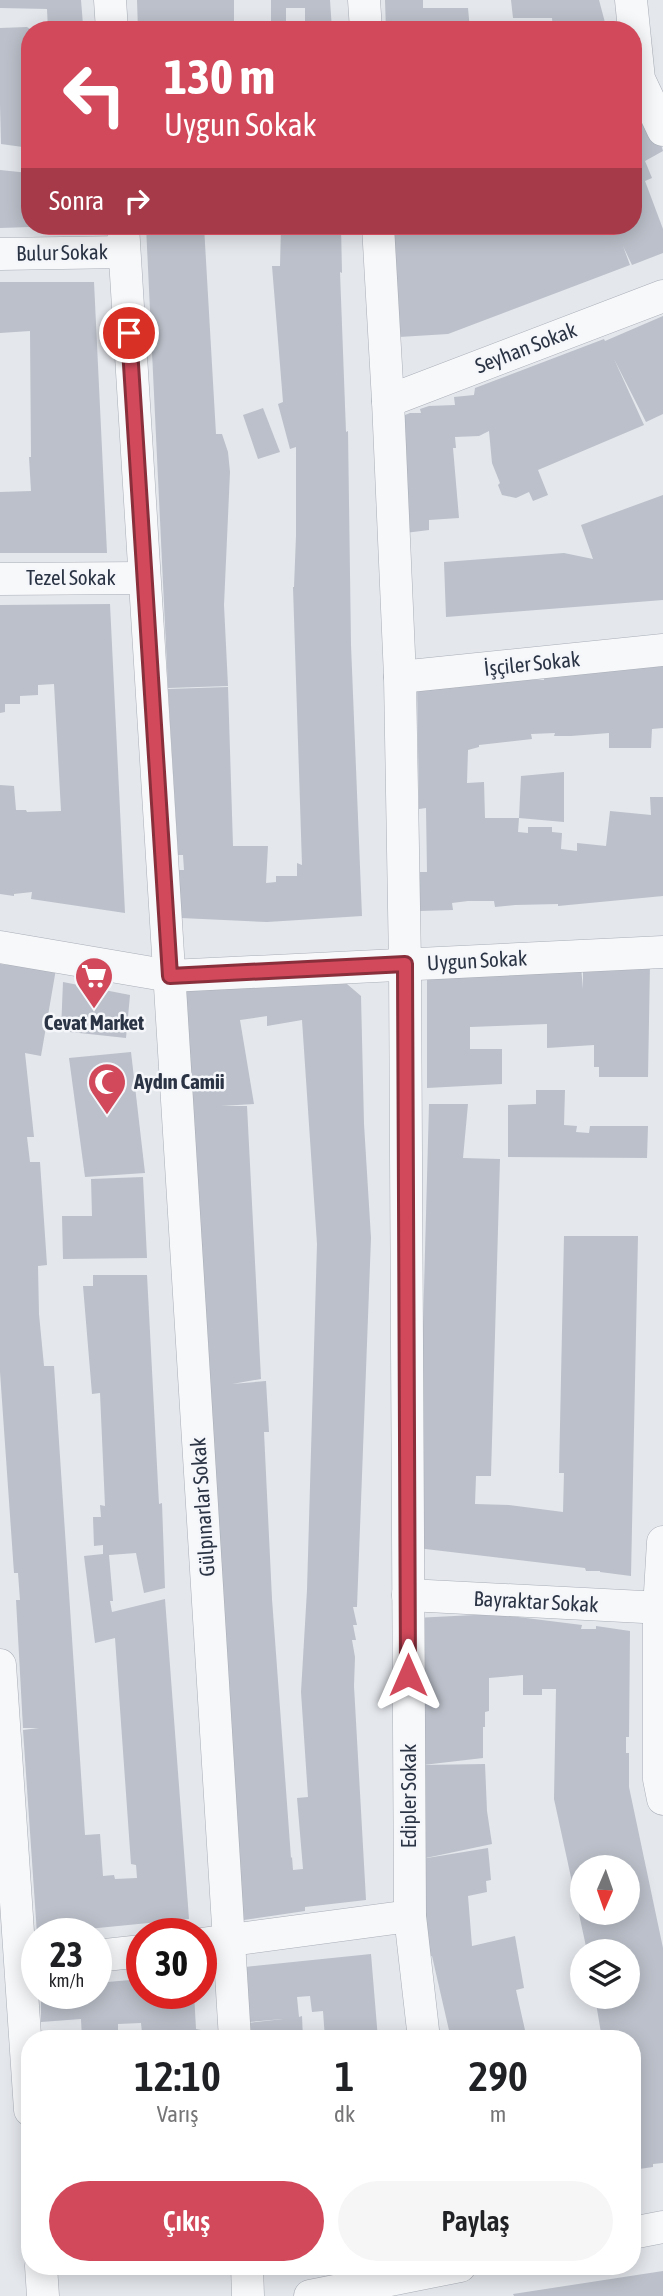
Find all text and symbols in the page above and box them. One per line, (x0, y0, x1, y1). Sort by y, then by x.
text: 130 m (164, 48, 275, 104)
icon: left (49, 49, 140, 140)
text: Uygun Sokak (164, 106, 317, 143)
icon: right (118, 182, 156, 220)
text: Sonra (49, 186, 104, 216)
street label: Bulur Sokak (16, 239, 108, 265)
pin (99, 303, 159, 363)
icon: arrive (110, 314, 148, 352)
street label: Seyhan Sokak (472, 317, 580, 377)
street label: Tezel Sokak (26, 565, 116, 589)
street label: İşçiler Sokak (483, 646, 581, 680)
street label: Uygun Sokak (426, 945, 528, 975)
supermarket icon: Cevat Market (73, 955, 115, 1010)
place label: Cevat Market (44, 1010, 144, 1034)
mosque icon: Aydın Camii (86, 1061, 128, 1116)
place label: Aydın Camii (133, 1069, 225, 1093)
street label: Gülpınarlar Sokak (185, 1437, 219, 1577)
street label: Bayraktar Sokak (473, 1586, 599, 1616)
position arrow (371, 1638, 445, 1712)
street label: Edipler Sokak (396, 1744, 420, 1848)
north arrow (570, 1855, 640, 1925)
map controls (570, 1855, 640, 2009)
speed limit sign: 30 (126, 1918, 217, 2009)
text: 23 (50, 1934, 83, 1974)
button: layers (570, 1939, 640, 2009)
text: km/h (49, 1970, 84, 1991)
text: 12:10 (134, 2052, 221, 2100)
text: 1 (335, 2052, 354, 2100)
text: 290 (468, 2052, 528, 2100)
text: Varış (157, 2101, 198, 2127)
text: dk (334, 2101, 355, 2127)
text: m (490, 2101, 506, 2127)
button: Çıkış (49, 2181, 324, 2261)
button: Paylaş (338, 2181, 613, 2261)

